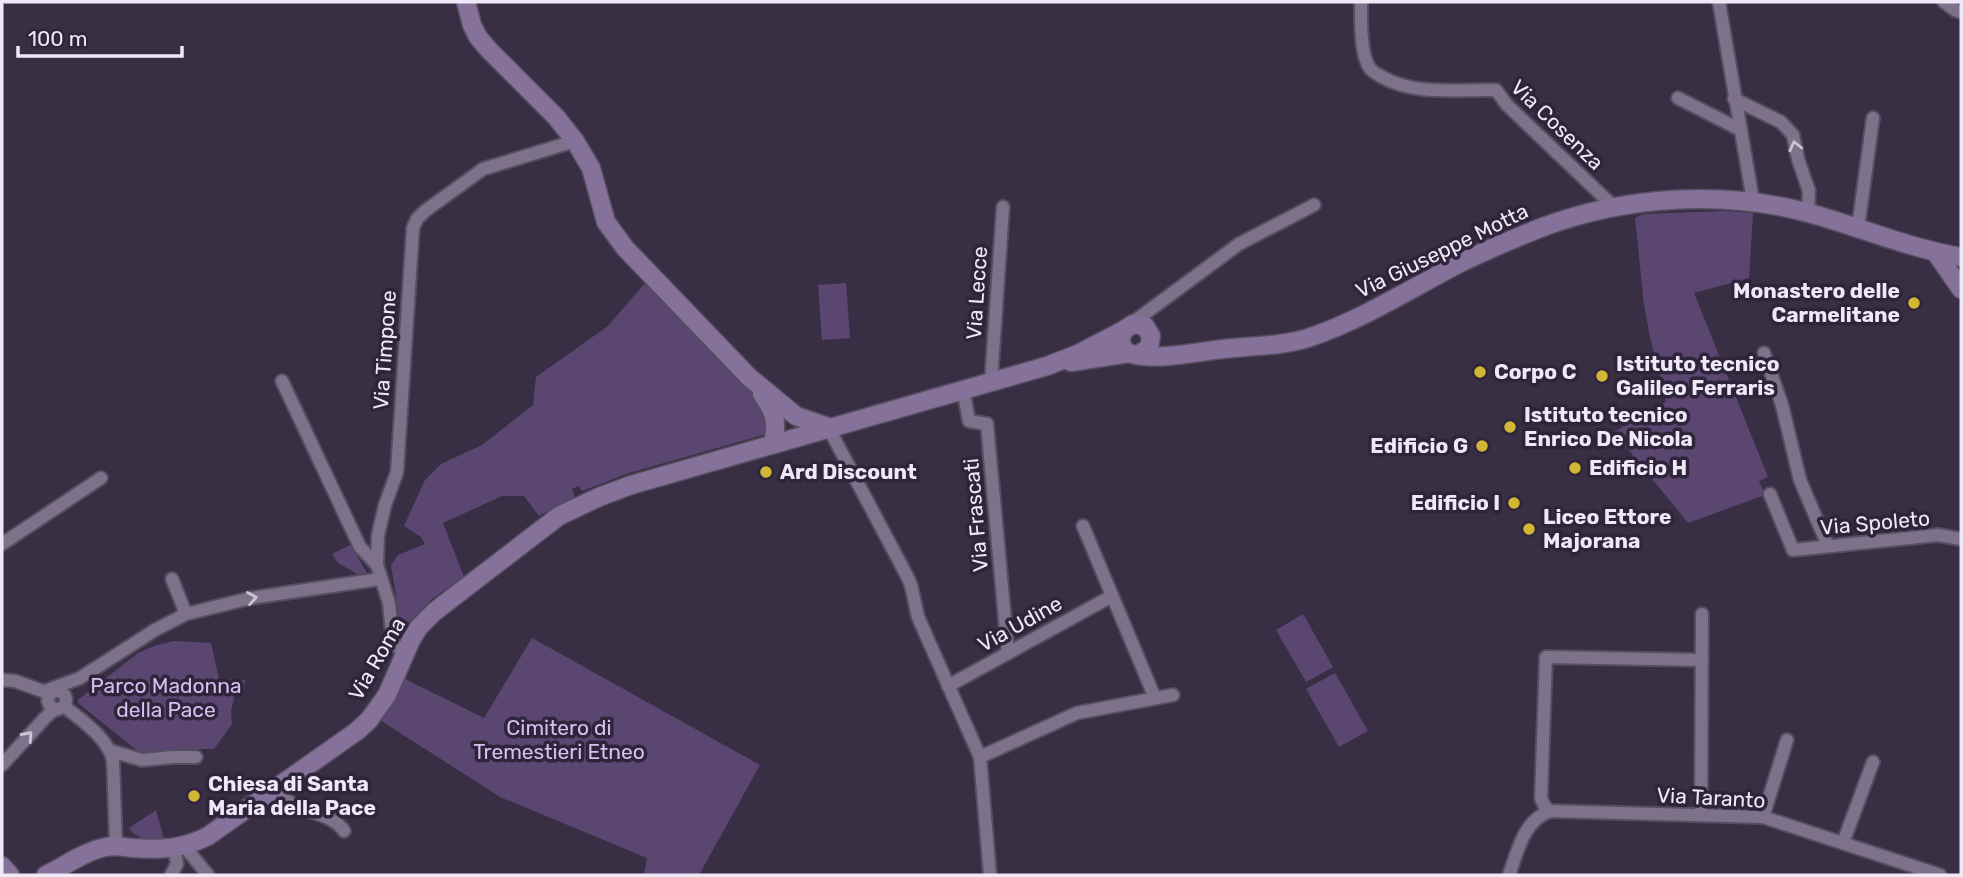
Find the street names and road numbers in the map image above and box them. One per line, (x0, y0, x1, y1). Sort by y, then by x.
street label: Via Cosenza (1506, 74, 1609, 175)
street label: Via Giuseppe Motta (1352, 198, 1532, 303)
street label: Via Lecce (961, 245, 992, 341)
street label: Via Timpone (368, 289, 401, 411)
street label: Via Frascati (958, 457, 993, 573)
street label: Via Spoleto (1819, 505, 1931, 540)
street label: Via Udine (973, 590, 1066, 657)
street label: Via Roma (343, 613, 410, 705)
street label: Via Taranto (1656, 782, 1766, 813)

